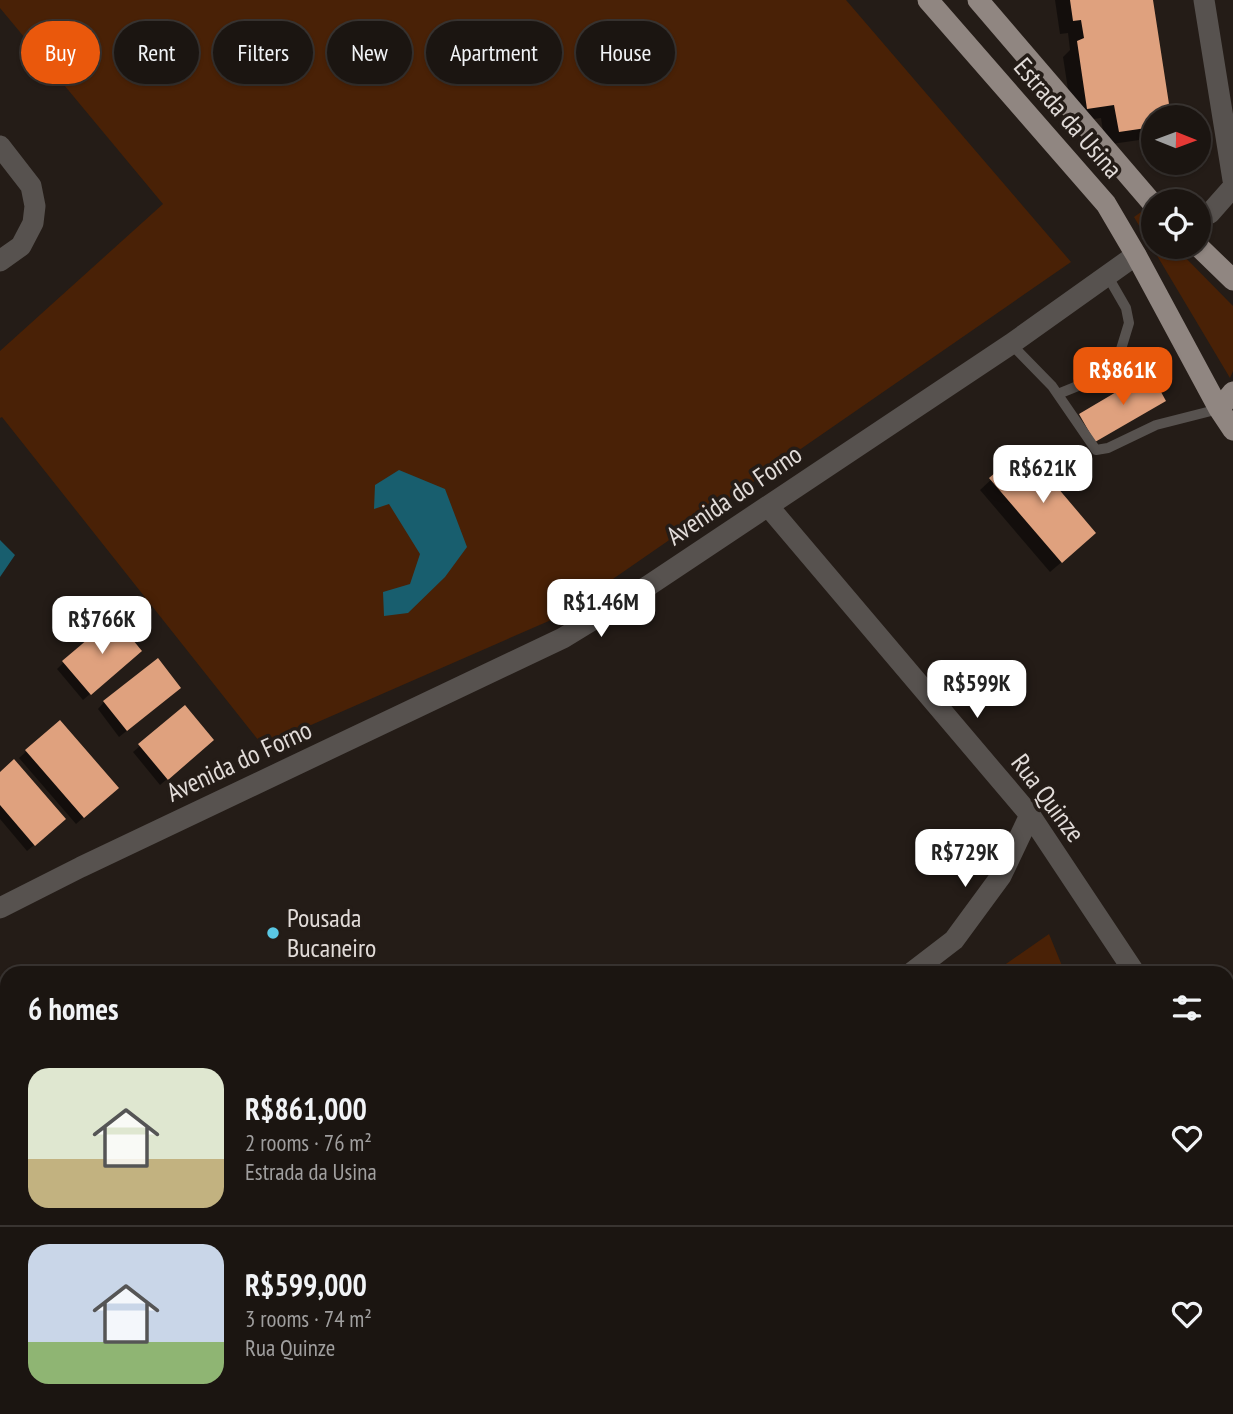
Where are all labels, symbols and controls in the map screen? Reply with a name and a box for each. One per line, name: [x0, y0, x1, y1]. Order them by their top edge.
chip: Buy: [21, 21, 100, 84]
chip: Rent: [114, 21, 199, 84]
chip: Filters: [213, 21, 313, 84]
chip: New: [327, 21, 412, 84]
chip: Apartment: [426, 21, 562, 84]
chip: House: [576, 21, 675, 84]
street label: Estrada da Usina: [1007, 51, 1130, 185]
north arrow: [1141, 105, 1211, 175]
map controls: [1141, 105, 1211, 259]
button: locate: [1141, 189, 1211, 259]
pin: R$861K: [1066, 348, 1180, 407]
text: R$861K: [1089, 355, 1157, 384]
street label: Avenida do Forno: [660, 437, 808, 552]
pin: R$621K: [986, 446, 1100, 505]
text: R$621K: [1009, 453, 1077, 482]
pin: R$1.46M: [536, 580, 666, 639]
text: R$1.46M: [563, 587, 639, 616]
pin: R$766K: [45, 596, 159, 656]
text: R$766K: [68, 604, 136, 633]
pin: R$599K: [920, 660, 1034, 720]
text: R$599K: [943, 668, 1011, 697]
street label: Avenida do Forno: [161, 713, 317, 809]
street label: Rua Quinze: [1005, 747, 1092, 848]
pin: R$729K: [908, 830, 1022, 889]
text: R$729K: [931, 837, 999, 866]
place label: Pousada Bucaneiro: [287, 901, 376, 964]
marker: Pousada Bucaneiro: [265, 925, 281, 941]
text: 6 homes: [28, 989, 119, 1028]
icon: filters: [1168, 989, 1206, 1027]
text: R$861,000: [245, 1089, 367, 1128]
icon: home: [84, 1096, 168, 1180]
icon: heart: [1168, 1119, 1206, 1157]
text: 2 rooms · 76 m²: [245, 1128, 372, 1157]
text: Estrada da Usina: [245, 1157, 377, 1186]
text: R$599,000: [245, 1265, 367, 1304]
icon: home: [84, 1272, 168, 1356]
icon: heart: [1168, 1295, 1206, 1333]
text: 3 rooms · 74 m²: [245, 1304, 372, 1333]
text: Rua Quinze: [245, 1333, 335, 1362]

